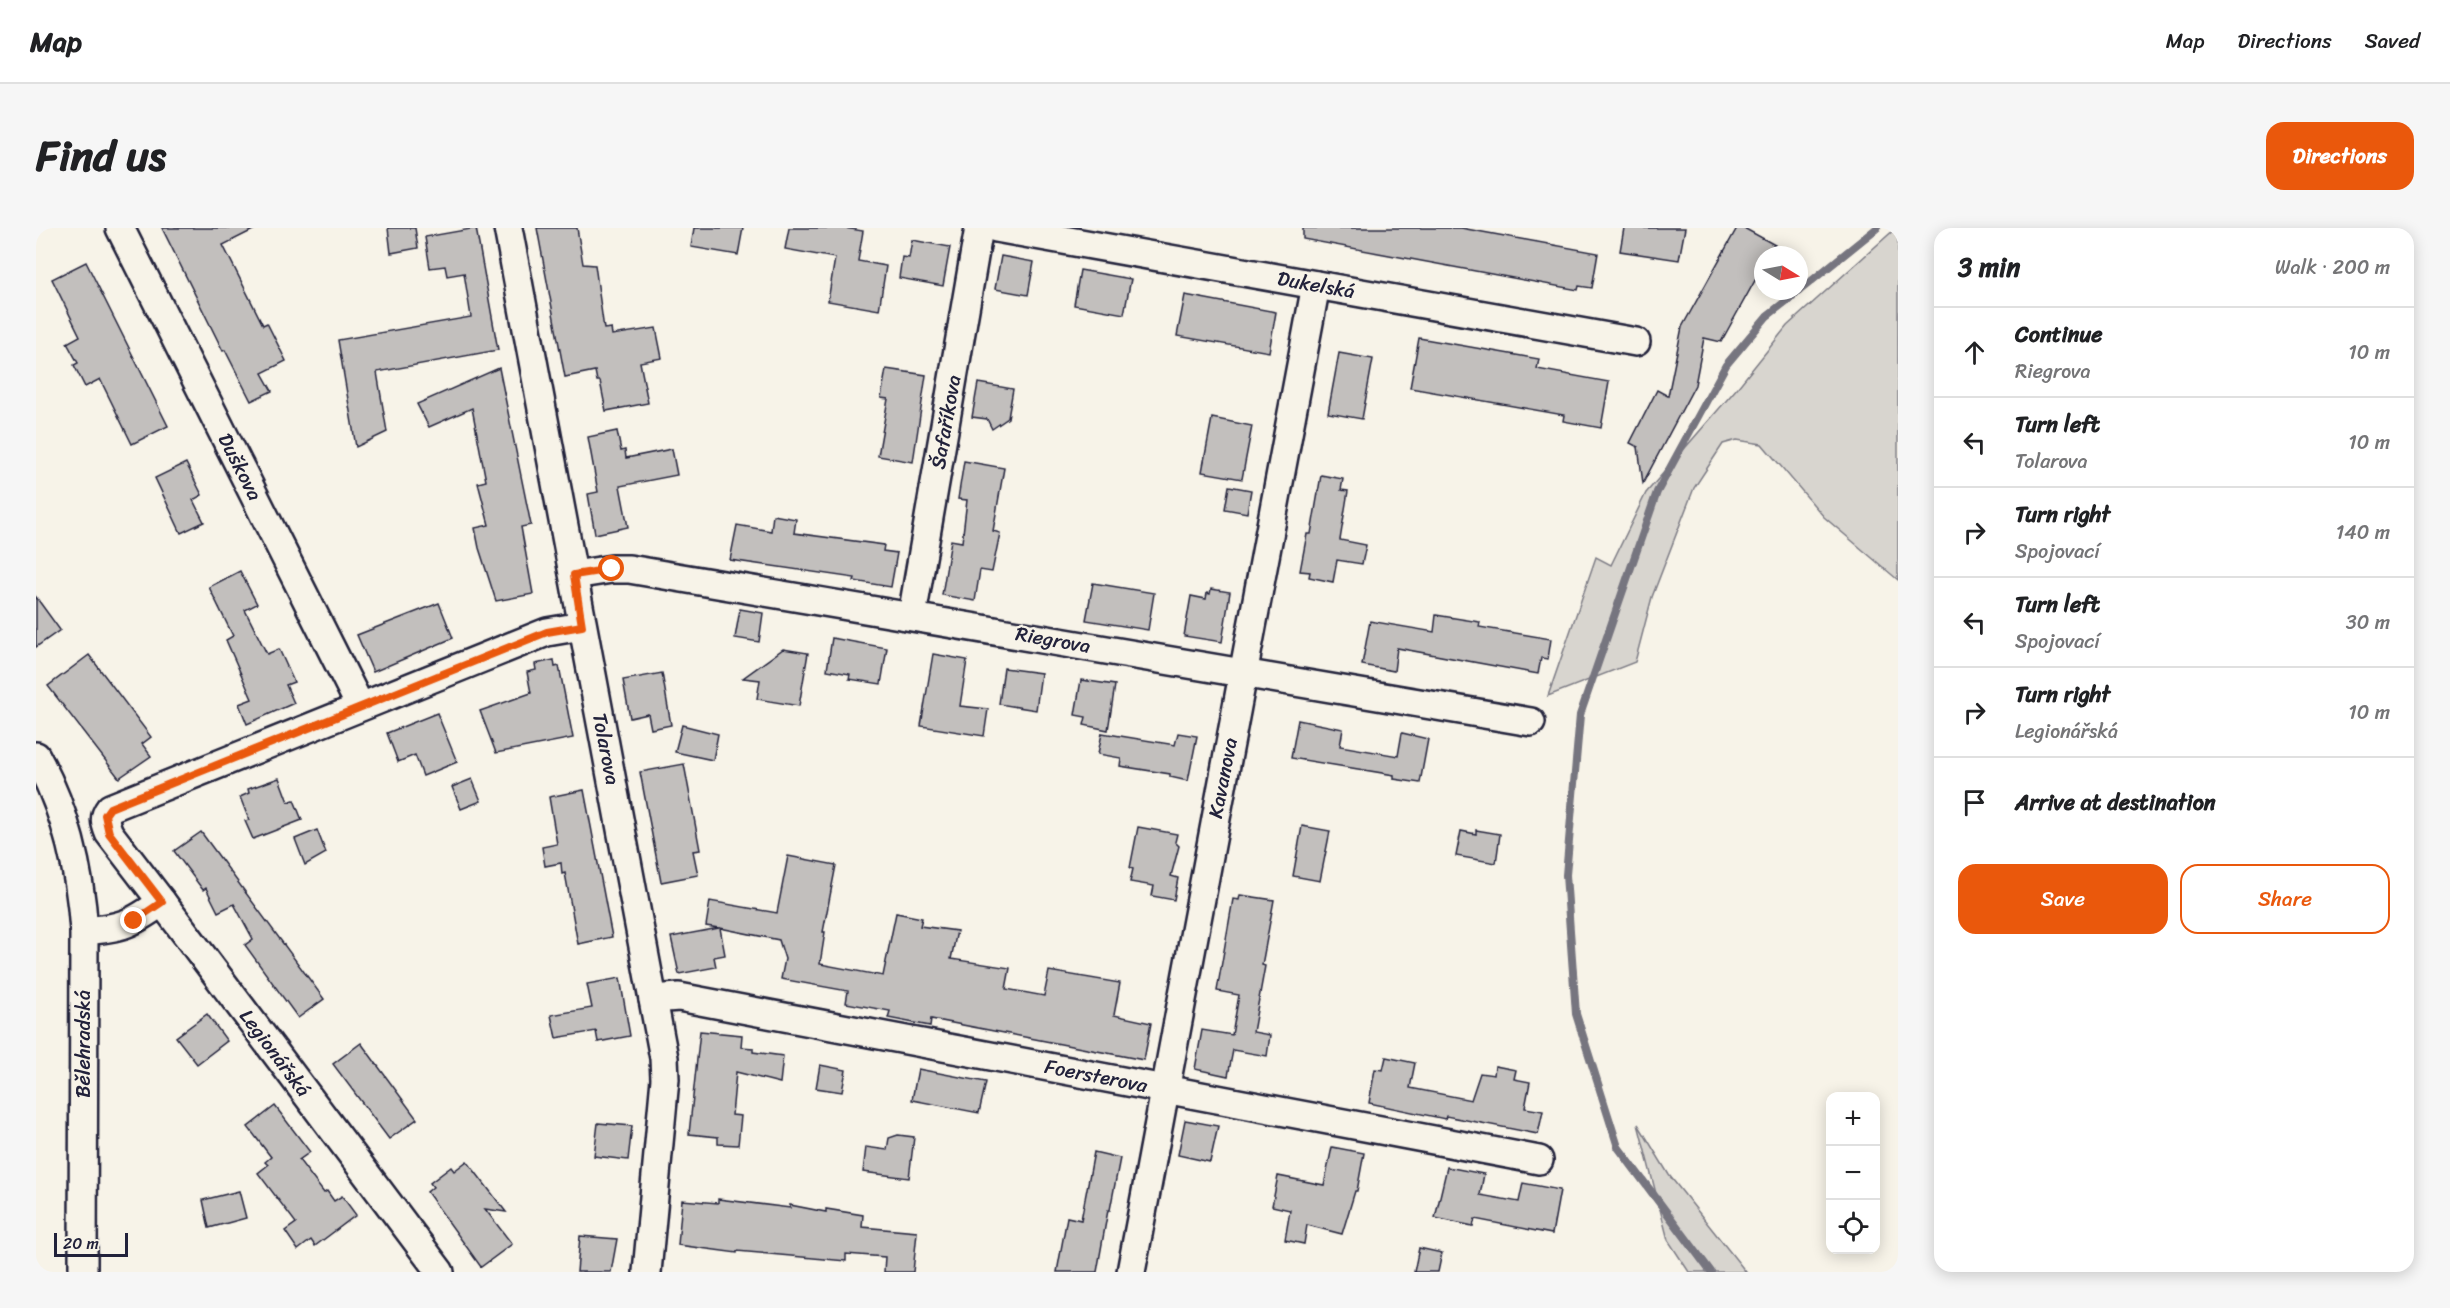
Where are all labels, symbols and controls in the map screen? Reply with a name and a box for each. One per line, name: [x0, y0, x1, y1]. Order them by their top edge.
text: Map: [30, 17, 82, 66]
text: Map: [2166, 22, 2204, 60]
text: Directions: [2237, 22, 2332, 60]
text: Saved: [2365, 22, 2420, 60]
text: Find us: [36, 119, 166, 193]
button: Directions: [2266, 122, 2414, 190]
text: 3 min: [1958, 244, 2020, 290]
north arrow: [1754, 246, 1808, 300]
text: Walk · 200 m: [2275, 250, 2390, 285]
street label: Dukelská: [1274, 261, 1358, 309]
text: Continue: [2015, 315, 2103, 354]
text: 10 m: [2348, 335, 2390, 370]
icon: ahead: [1958, 336, 1991, 369]
text: Riegrova: [2015, 354, 2090, 389]
street label: Šafaříkova: [921, 372, 971, 472]
text: Turn left: [2015, 405, 2100, 444]
text: 10 m: [2348, 425, 2390, 460]
icon: left: [1958, 426, 1991, 459]
street label: Duškova: [208, 427, 272, 507]
text: Tolarova: [2015, 444, 2088, 479]
text: Turn right: [2015, 495, 2110, 534]
text: 140 m: [2336, 515, 2390, 550]
icon: right: [1958, 516, 1991, 549]
text: Spojovací: [2015, 534, 2100, 569]
route start: [598, 555, 624, 581]
text: Turn left: [2015, 585, 2100, 624]
text: 30 m: [2346, 605, 2390, 640]
icon: left: [1958, 606, 1991, 639]
street label: Riegrova: [1013, 616, 1093, 664]
text: Spojovací: [2015, 624, 2100, 659]
text: Turn right: [2015, 675, 2110, 714]
text: 10 m: [2348, 695, 2390, 730]
icon: right: [1958, 696, 1991, 729]
street label: Tolarova: [582, 710, 630, 788]
text: Legionářská: [2015, 714, 2118, 749]
street label: Kavanova: [1198, 735, 1248, 821]
text: Arrive at destination: [2015, 783, 2216, 822]
icon: arrive: [1958, 786, 1991, 819]
button: Save: [1958, 864, 2168, 934]
button: Share: [2180, 864, 2390, 934]
route end: [120, 907, 146, 933]
street label: Bělehradská: [66, 990, 101, 1098]
street label: Legionářská: [230, 1001, 320, 1105]
street label: Foersterova: [1042, 1049, 1151, 1103]
map controls: [1826, 1092, 1880, 1254]
button: +: [1826, 1092, 1880, 1146]
button: −: [1826, 1146, 1880, 1200]
button: locate: [1826, 1200, 1880, 1254]
text: 20 m: [63, 1229, 99, 1258]
scale bar: [54, 1230, 128, 1258]

